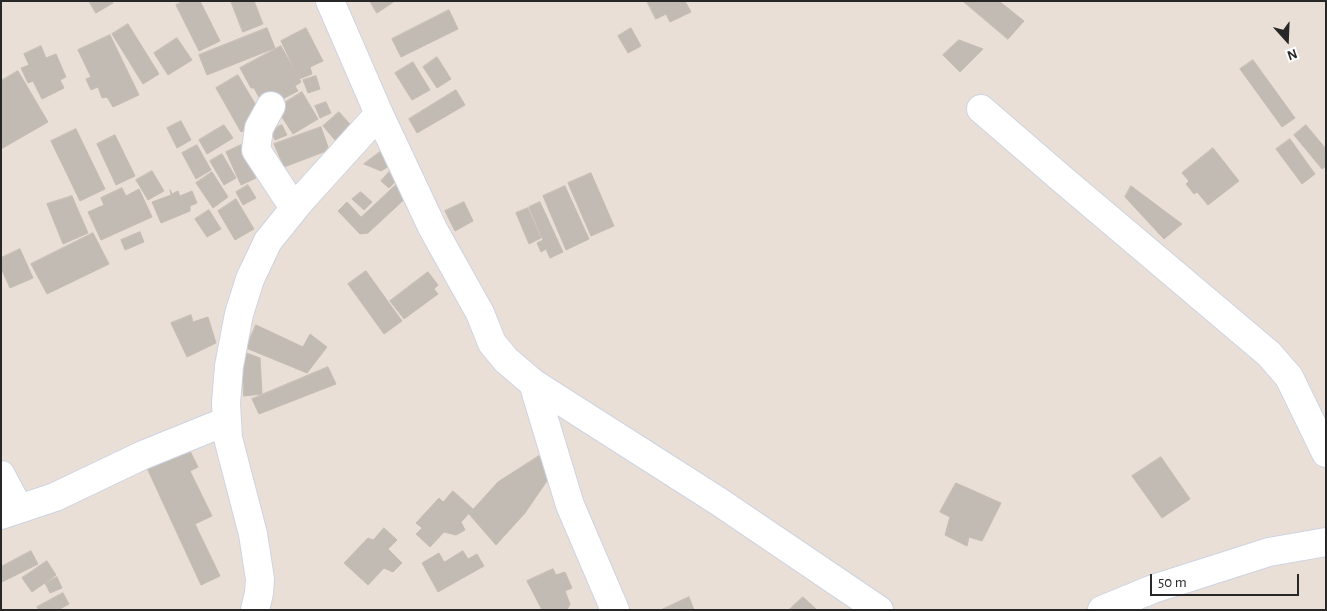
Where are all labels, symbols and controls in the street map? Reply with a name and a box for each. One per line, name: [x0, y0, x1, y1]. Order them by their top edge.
north arrow: [1262, 15, 1312, 65]
text: N: [1285, 46, 1299, 62]
scale bar: [1152, 564, 1301, 596]
text: 50 m: [1158, 575, 1187, 590]

